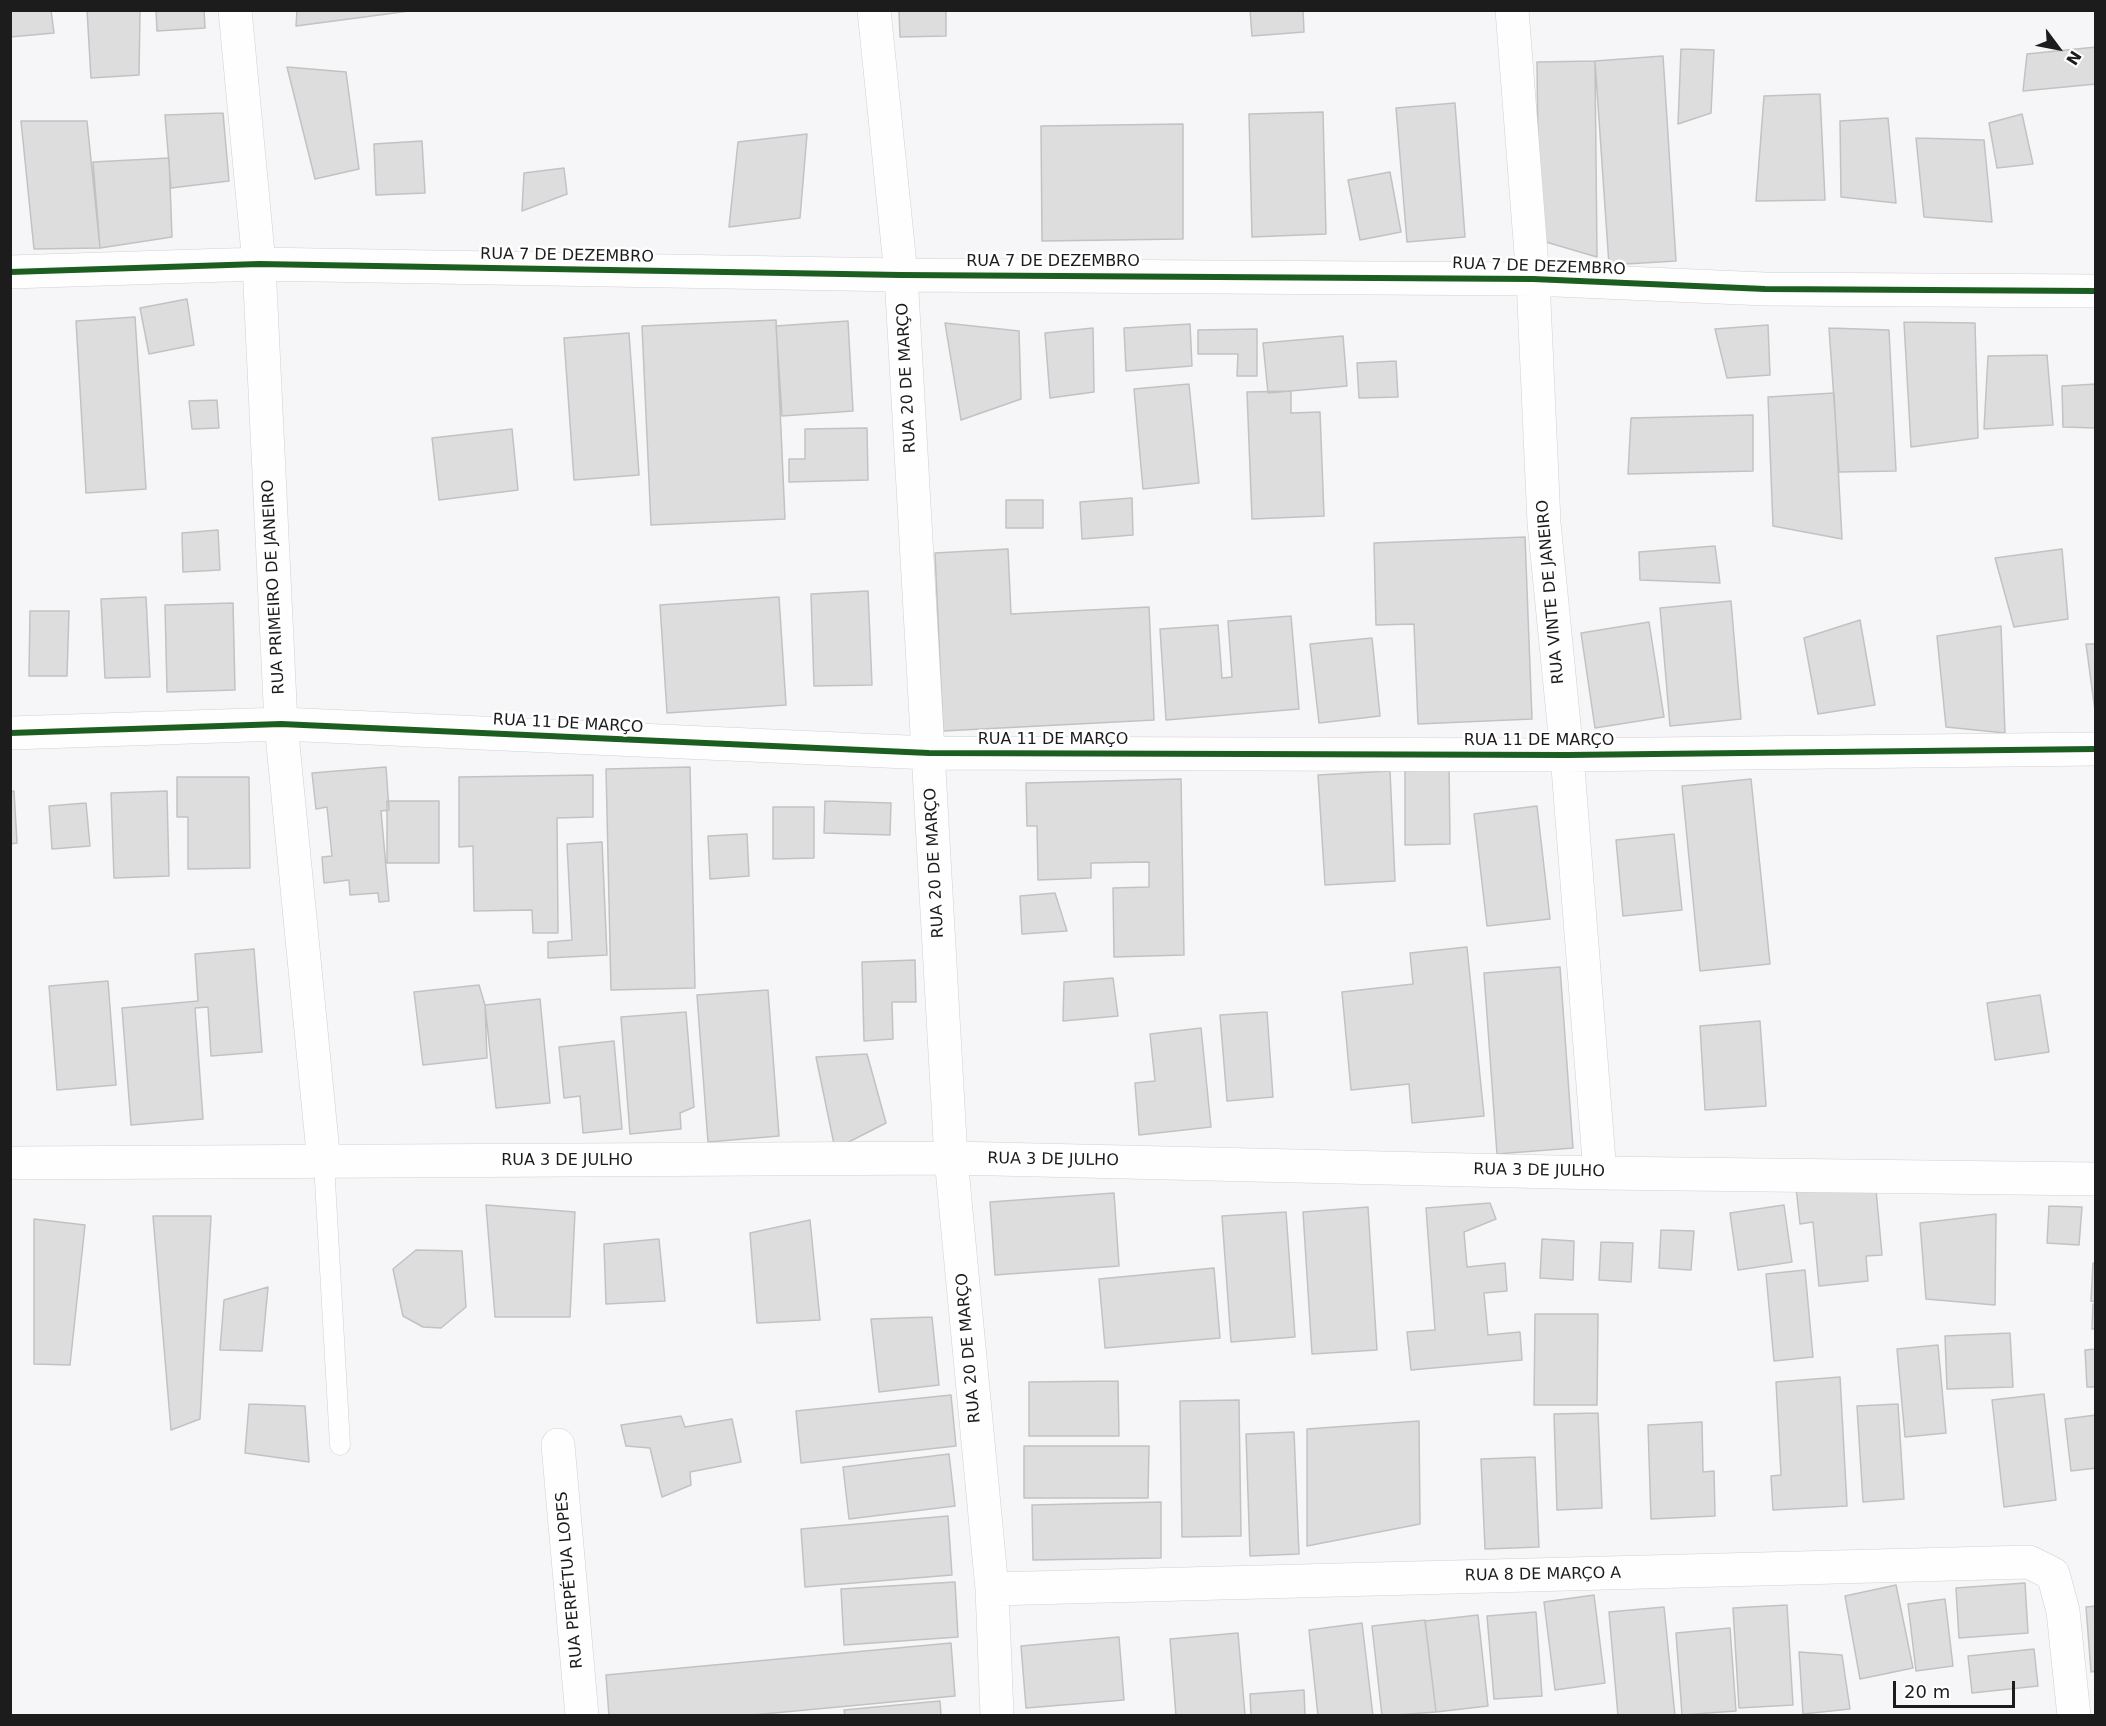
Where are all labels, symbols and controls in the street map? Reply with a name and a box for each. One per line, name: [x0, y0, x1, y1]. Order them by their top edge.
north arrow: [2028, 18, 2088, 78]
text: N: [2062, 47, 2085, 69]
street label: RUA 7 DE DEZEMBRO: [480, 245, 654, 267]
street label: RUA 7 DE DEZEMBRO: [966, 252, 1140, 272]
street label: RUA 7 DE DEZEMBRO: [1452, 254, 1626, 280]
street label: RUA 20 DE MARÇO: [893, 302, 921, 454]
street label: RUA PRIMEIRO DE JANEIRO: [259, 479, 289, 695]
street label: RUA VINTE DE JANEIRO: [1533, 499, 1569, 685]
street label: RUA 11 DE MARÇO: [492, 710, 644, 738]
street label: RUA 11 DE MARÇO: [978, 730, 1128, 750]
street label: RUA 11 DE MARÇO: [1464, 731, 1614, 751]
street label: RUA 20 DE MARÇO: [921, 787, 949, 939]
street label: RUA 3 DE JULHO: [987, 1149, 1119, 1171]
street label: RUA 3 DE JULHO: [501, 1151, 633, 1171]
street label: RUA 3 DE JULHO: [1473, 1160, 1605, 1182]
street label: RUA 20 DE MARÇO: [953, 1272, 985, 1424]
street label: RUA PERPÉTUA LOPES: [553, 1491, 587, 1669]
street label: RUA 8 DE MARÇO A: [1465, 1564, 1621, 1586]
scale bar: [1896, 1669, 2018, 1707]
text: 20 m: [1904, 1681, 1950, 1702]

